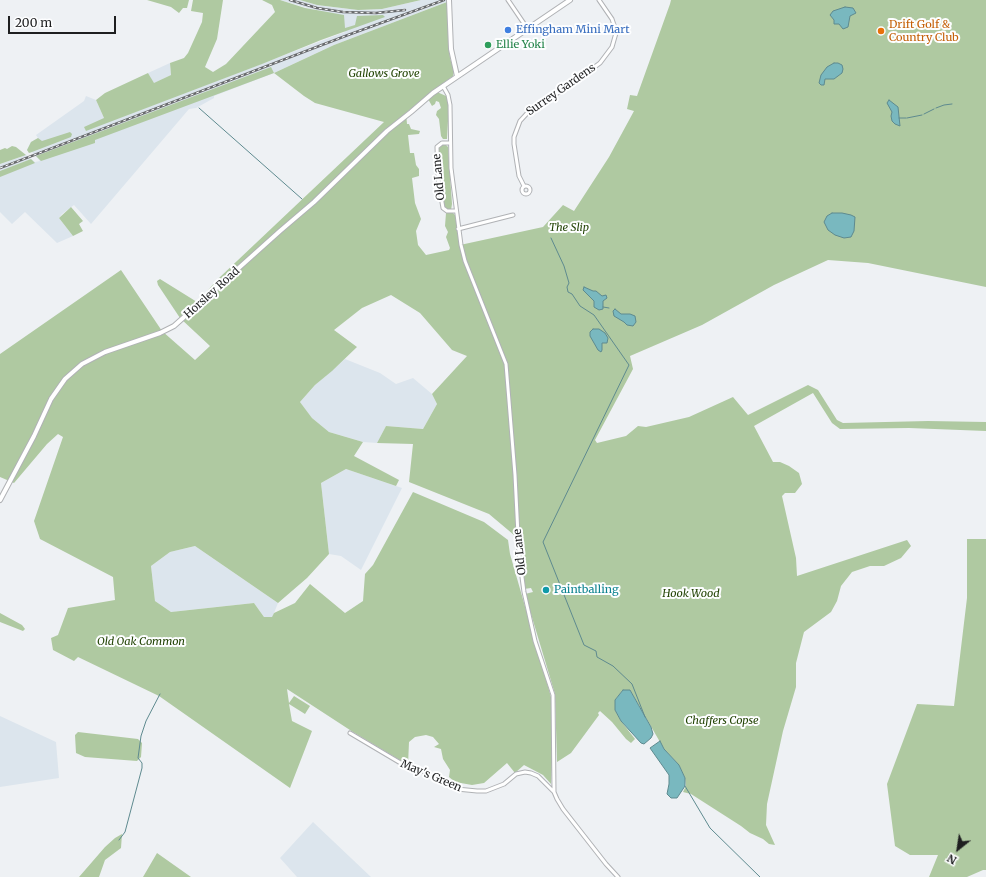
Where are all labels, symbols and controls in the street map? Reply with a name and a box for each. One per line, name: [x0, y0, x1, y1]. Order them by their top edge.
scale bar: [10, 8, 118, 34]
text: 200 m: [15, 15, 52, 30]
place label: Drift Golf & Country Club: [889, 18, 959, 44]
place label: Effingham Mini Mart: [516, 23, 630, 37]
marker: Effingham Mini Mart: [503, 25, 513, 35]
marker: Drift Golf & Country Club: [876, 26, 886, 36]
place label: Ellie Yoki: [496, 38, 545, 52]
marker: Ellie Yoki: [483, 40, 493, 50]
street label: Surrey Gardens: [524, 61, 598, 119]
park label: Gallows Grove: [348, 67, 420, 81]
street label: Old Lane: [430, 153, 448, 201]
park label: The Slip: [549, 221, 589, 235]
street label: Horsley Road: [182, 265, 242, 321]
street label: Old Lane: [511, 528, 529, 576]
place label: Paintballing: [554, 583, 619, 597]
marker: Paintballing: [541, 585, 551, 595]
park label: Hook Wood: [662, 587, 720, 601]
park label: Old Oak Common: [97, 635, 185, 649]
park label: Chaffers Copse: [685, 714, 759, 728]
street label: May's Green: [398, 757, 464, 795]
north arrow: [938, 829, 978, 869]
text: N: [945, 851, 959, 868]

